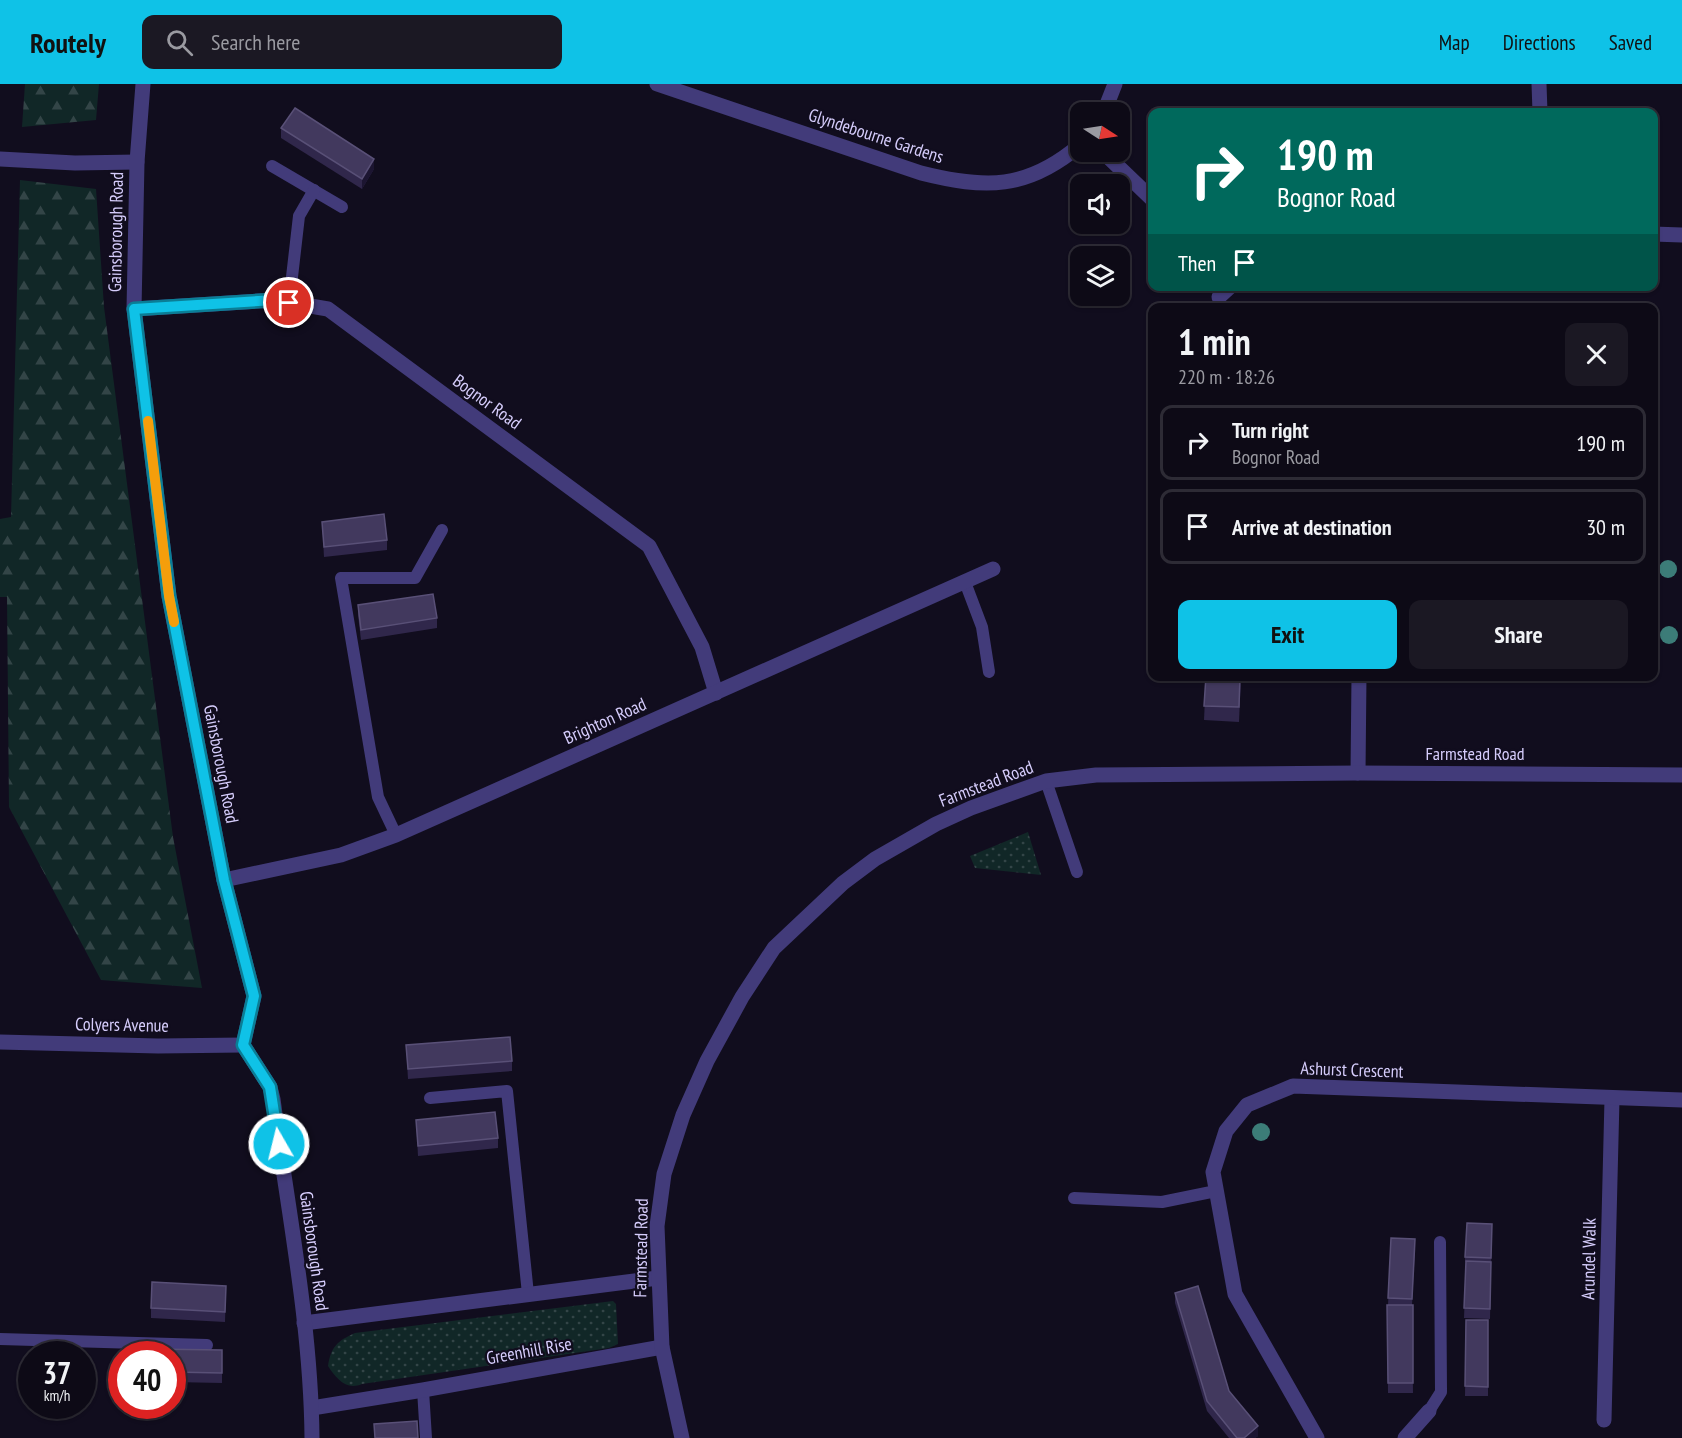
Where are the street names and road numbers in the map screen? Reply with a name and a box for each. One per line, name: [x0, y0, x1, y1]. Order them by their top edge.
street label: Glyndebourne Gardens: [806, 103, 947, 168]
street label: Gainsborough Road: [103, 172, 128, 292]
street label: Bognor Road: [449, 369, 526, 434]
street label: Brighton Road: [560, 692, 650, 749]
street label: Gainsborough Road: [199, 703, 244, 825]
street label: Farmstead Road: [1425, 742, 1525, 765]
street label: Farmstead Road: [935, 755, 1036, 812]
street label: Colyers Avenue: [75, 1012, 169, 1037]
street label: Ashurst Crescent: [1300, 1056, 1404, 1083]
street label: Gainsborough Road: [295, 1190, 334, 1312]
street label: Farmstead Road: [628, 1198, 653, 1298]
street label: Arundel Walk: [1576, 1218, 1601, 1300]
street label: Greenhill Rise: [484, 1332, 574, 1369]

